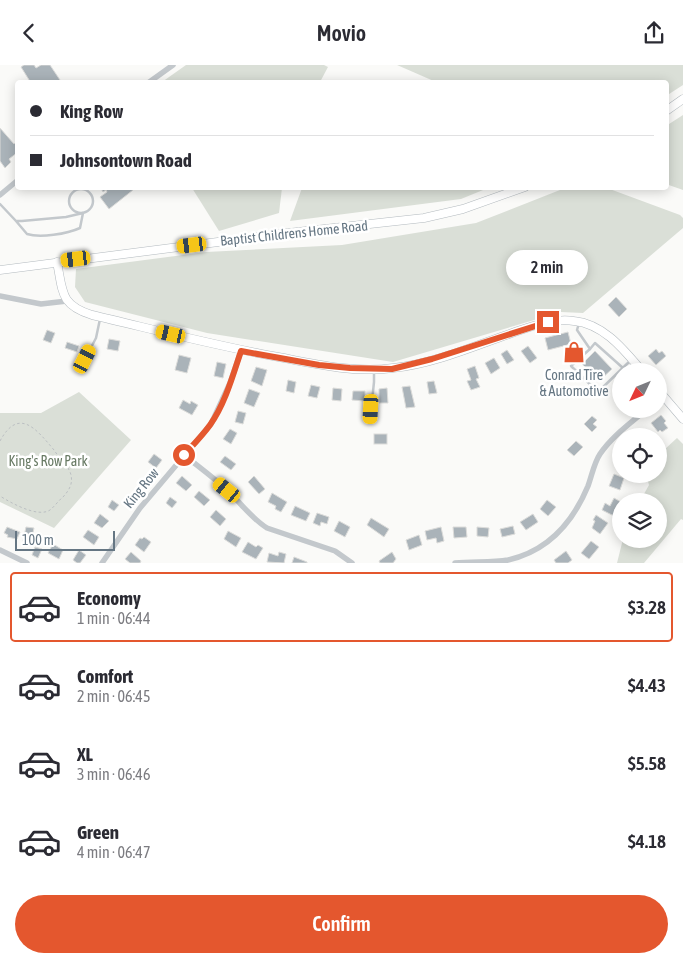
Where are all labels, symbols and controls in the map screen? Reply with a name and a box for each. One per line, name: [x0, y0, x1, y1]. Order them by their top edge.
icon: back: [15, 19, 43, 47]
icon: share: [640, 19, 668, 47]
text: Movio: [317, 20, 366, 46]
text: King Row: [60, 100, 123, 122]
text: Johnsontown Road: [60, 149, 192, 171]
street label: Baptist Childrens Home Road: [219, 217, 369, 249]
car: [176, 236, 207, 254]
callout: 2 min: [507, 249, 589, 285]
car: [60, 250, 91, 268]
text: 2 min: [531, 258, 563, 276]
route end: [537, 311, 559, 333]
car: [154, 323, 187, 345]
shop icon: Conrad Tire & Automotive: [561, 339, 587, 365]
car: [71, 342, 98, 376]
north arrow: [612, 363, 668, 417]
map controls: [612, 363, 667, 548]
place label: Conrad Tire & Automotive: [539, 367, 609, 399]
car: [362, 394, 379, 424]
button: locate: [612, 428, 667, 483]
route start: [173, 444, 195, 466]
park label: King's Row Park: [8, 453, 88, 469]
street label: King Row: [120, 464, 162, 511]
car: [210, 475, 243, 505]
button: layers: [612, 493, 667, 548]
scale bar: [15, 528, 115, 551]
text: 100 m: [22, 532, 54, 548]
icon: car: [17, 585, 62, 630]
text: Economy: [77, 587, 141, 609]
text: $3.28: [628, 596, 666, 618]
text: 1 min · 06:44: [77, 609, 150, 627]
icon: car: [17, 663, 62, 708]
text: Comfort: [77, 665, 133, 687]
text: $4.43: [628, 674, 666, 696]
text: 2 min · 06:45: [77, 687, 150, 705]
icon: car: [17, 741, 62, 786]
text: XL: [77, 743, 93, 765]
text: $5.58: [628, 752, 666, 774]
text: 3 min · 06:46: [77, 765, 150, 783]
icon: car: [17, 819, 62, 864]
text: Green: [77, 821, 119, 843]
text: $4.18: [628, 830, 666, 852]
text: 4 min · 06:47: [77, 843, 150, 861]
button: Confirm: [15, 895, 668, 953]

